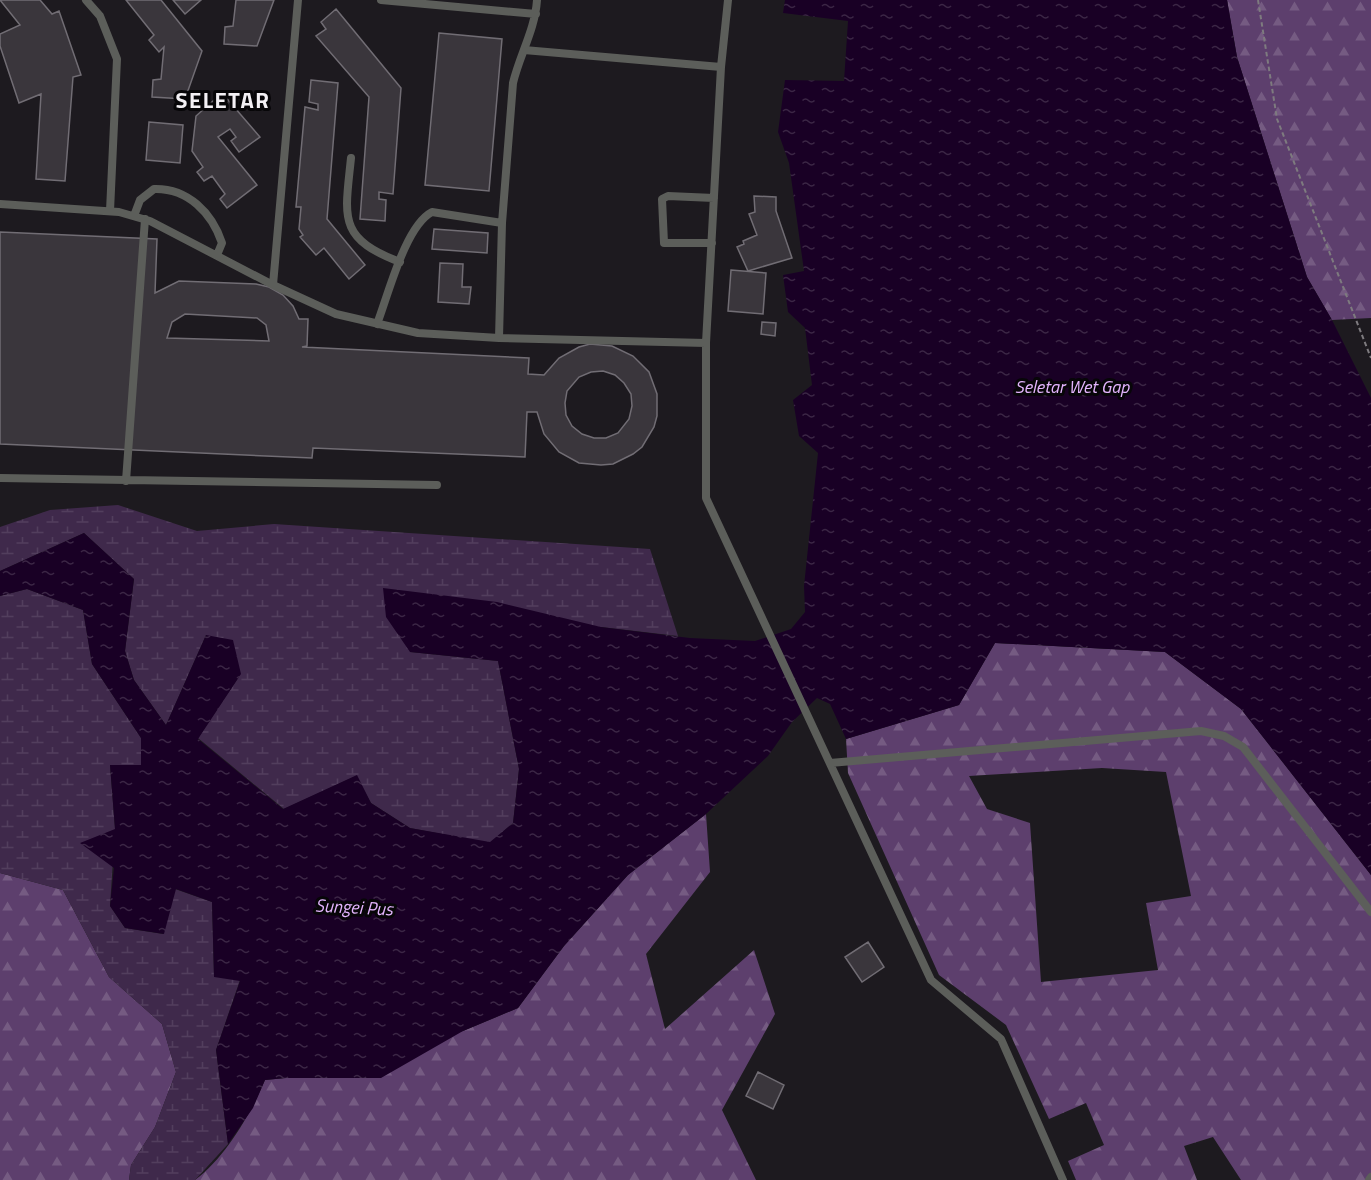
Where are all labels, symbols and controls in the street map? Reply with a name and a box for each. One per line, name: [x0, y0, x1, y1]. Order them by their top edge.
district label: SELETAR: [176, 83, 270, 117]
water label: Seletar Wet Gap: [1015, 373, 1130, 400]
water label: Sungei Pus: [314, 891, 395, 923]

